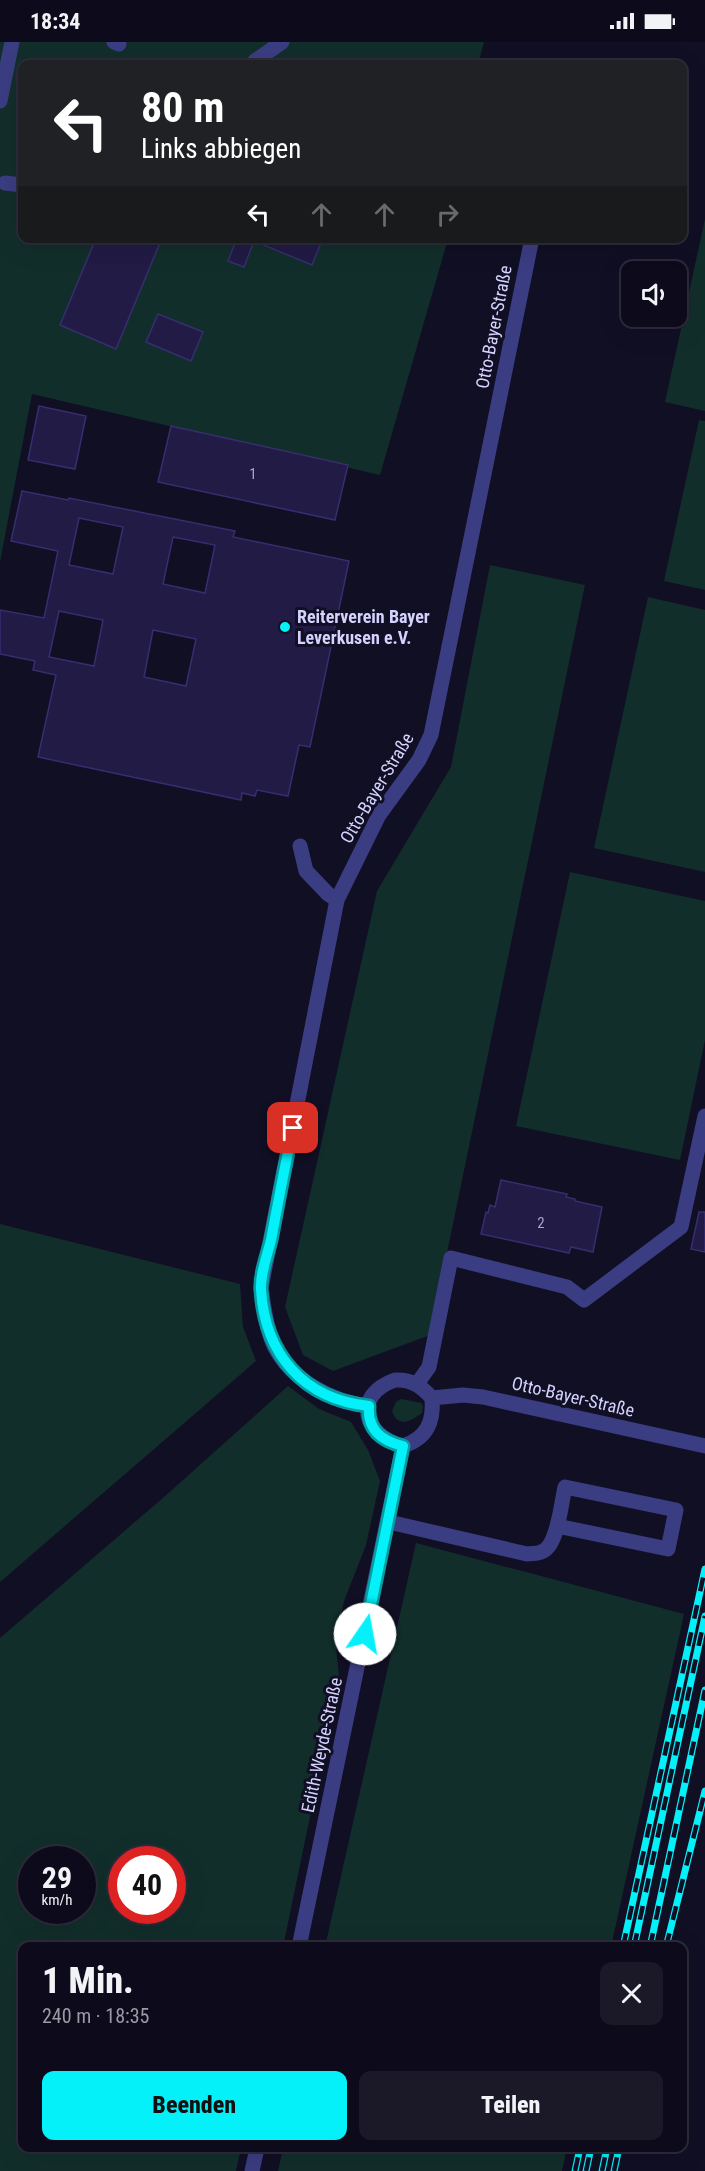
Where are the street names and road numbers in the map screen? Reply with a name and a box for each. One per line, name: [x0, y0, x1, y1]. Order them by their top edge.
street label: Otto-Bayer-Straße: [471, 263, 516, 390]
street label: Otto-Bayer-Straße: [335, 729, 418, 847]
street label: Otto-Bayer-Straße: [510, 1372, 636, 1421]
street label: Edith-Weyde-Straße: [297, 1675, 346, 1814]

